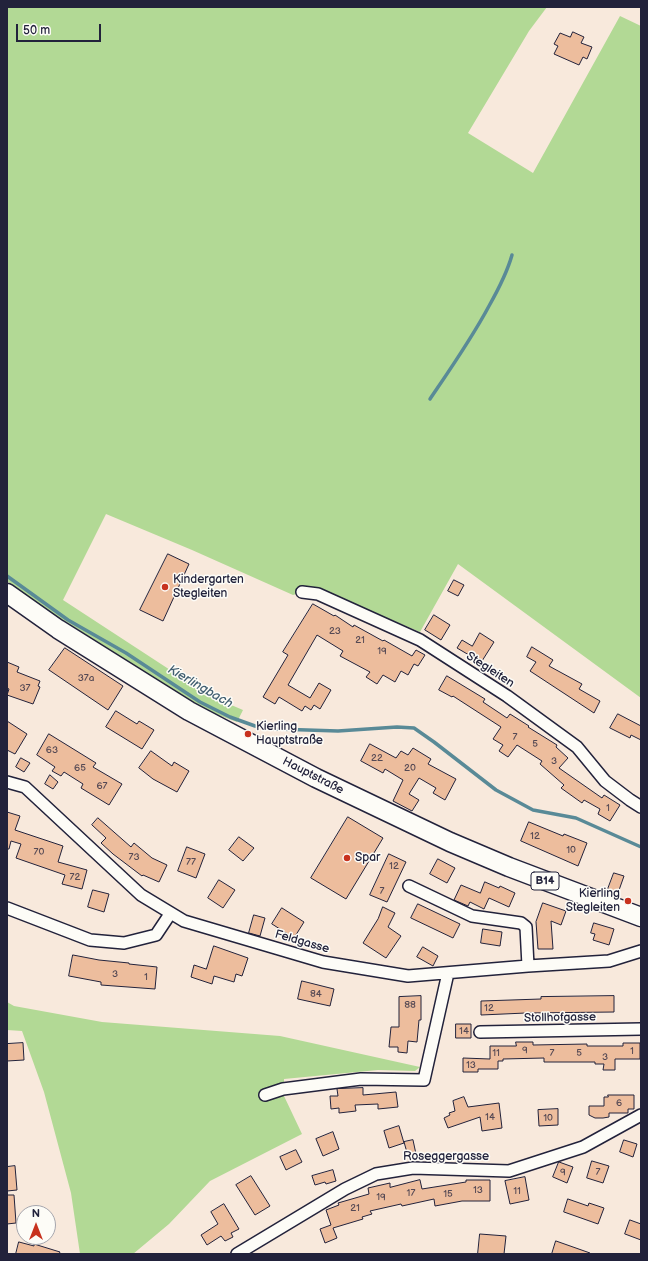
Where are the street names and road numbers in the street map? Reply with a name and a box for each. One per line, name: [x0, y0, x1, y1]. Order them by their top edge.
street label: Stegleiten: [463, 649, 517, 691]
street label: Hauptstraße: [280, 754, 346, 798]
road number: B14: [531, 872, 559, 890]
street label: Feldgasse: [273, 927, 331, 957]
street label: Stollhofgasse: [524, 1010, 596, 1026]
street label: Roseggergasse: [403, 1150, 489, 1164]

